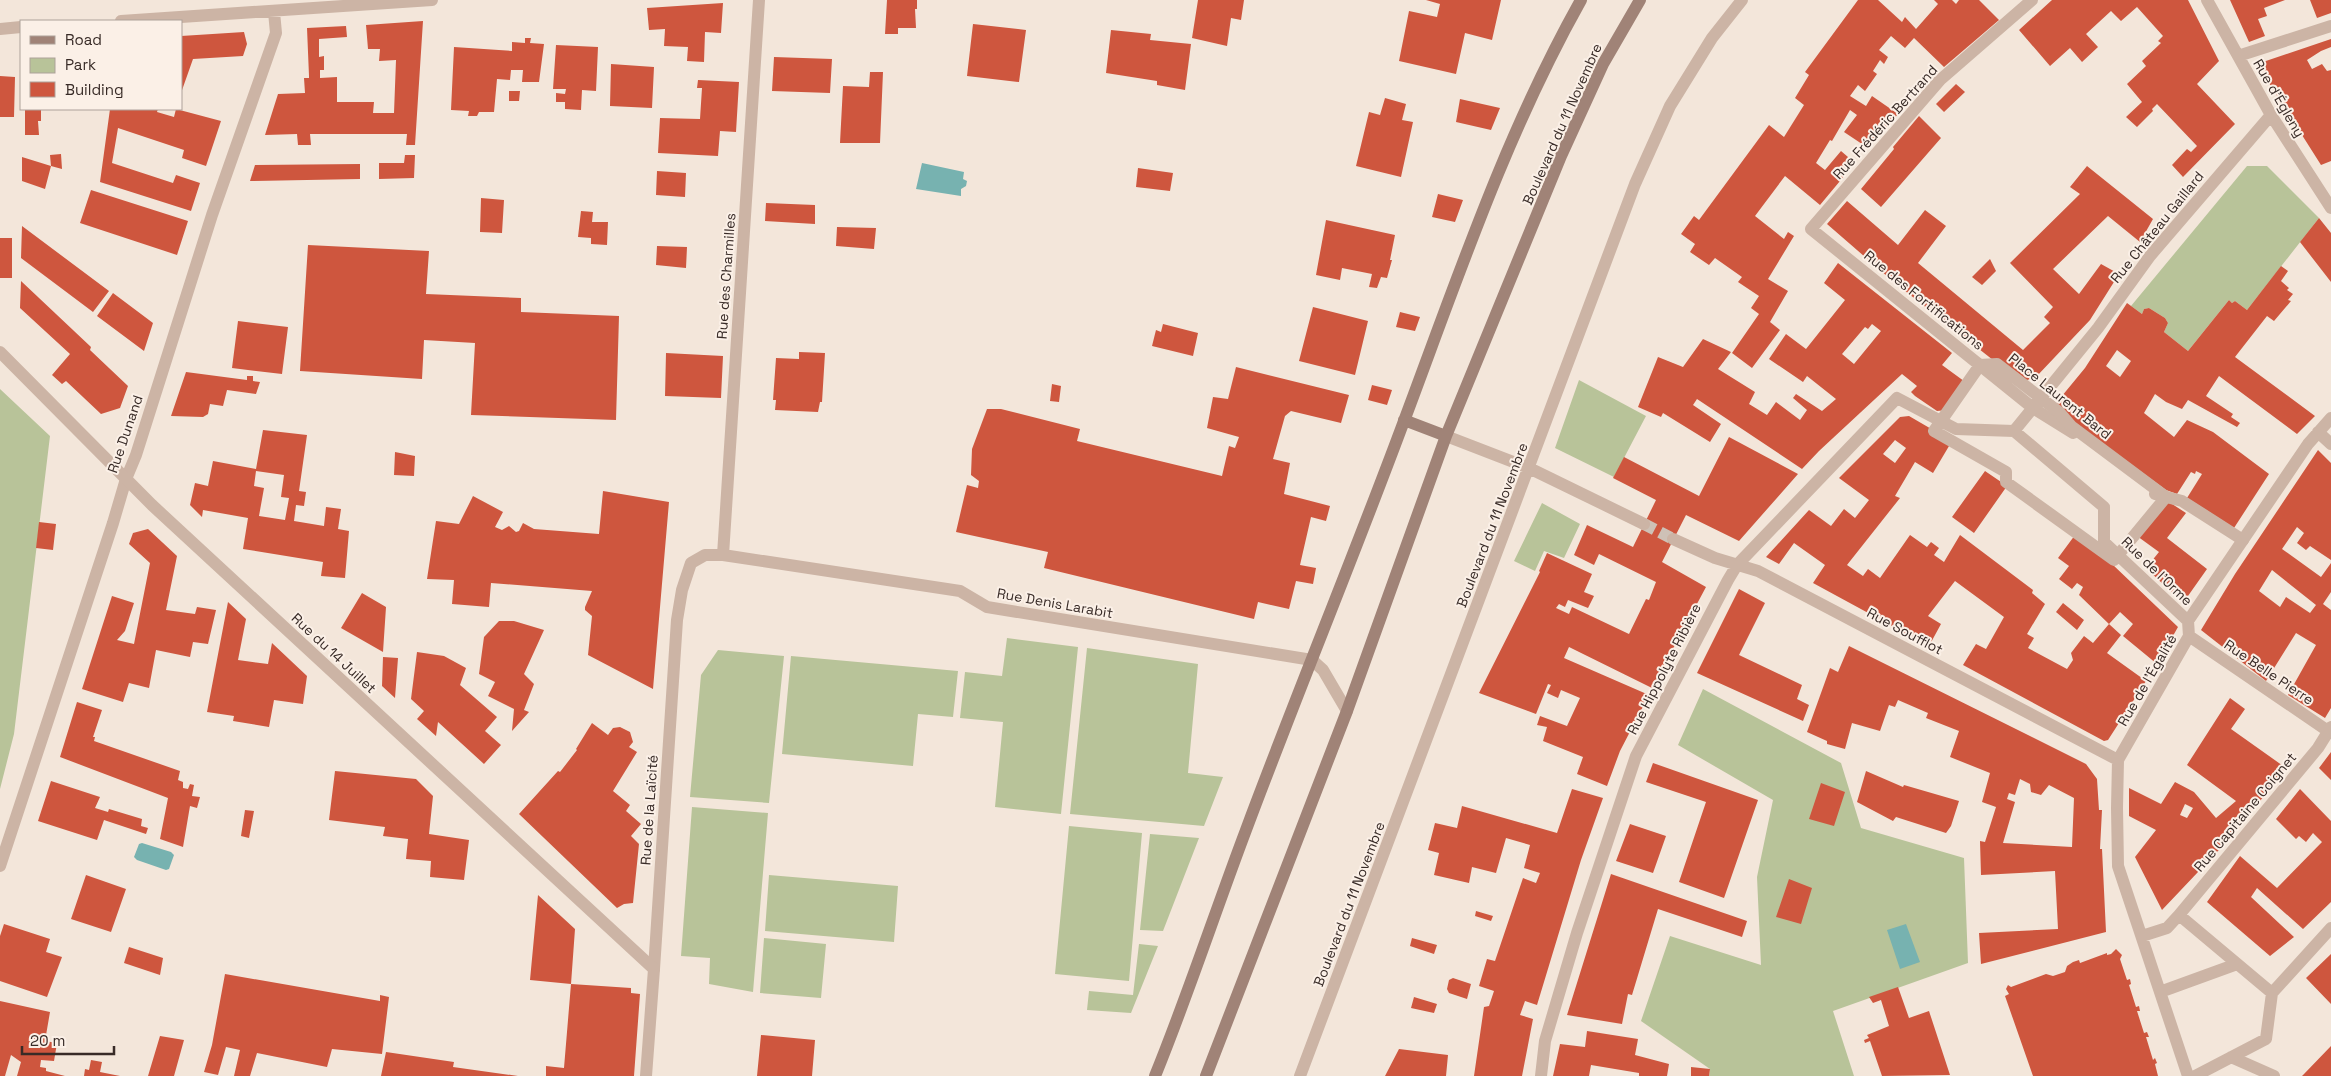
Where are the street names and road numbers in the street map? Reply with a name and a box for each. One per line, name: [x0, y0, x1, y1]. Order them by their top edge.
street label: Boulevard du 11 Novembre: [1518, 40, 1606, 208]
street label: Rue d'Égleny: [2249, 56, 2309, 140]
street label: Rue Frédéric Bertrand: [1829, 61, 1941, 183]
street label: Rue Château Gaillard: [2106, 167, 2208, 287]
street label: Rue des Charmilles: [713, 212, 739, 340]
street label: Rue des Fortifications: [1861, 246, 1987, 354]
street label: Place Laurent Bard: [2005, 349, 2115, 443]
street label: Rue Dunand: [103, 393, 147, 475]
street label: Boulevard du 11 Novembre: [1452, 440, 1532, 610]
street label: Rue de l'Orme: [2118, 533, 2196, 609]
street label: Rue Denis Larabit: [996, 584, 1114, 622]
street label: Rue Hippolyte Ribière: [1623, 600, 1705, 738]
street label: Rue Soufflot: [1864, 603, 1946, 659]
street label: Rue du 14 Juillet: [288, 609, 380, 697]
street label: Rue de l'Égalité: [2113, 631, 2181, 729]
street label: Rue Belle Pierre: [2221, 635, 2317, 709]
street label: Rue Capitaine Coignet: [2190, 749, 2300, 875]
street label: Rue de la Laïcité: [636, 754, 662, 866]
street label: Boulevard du 11 Novembre: [1309, 819, 1389, 989]

